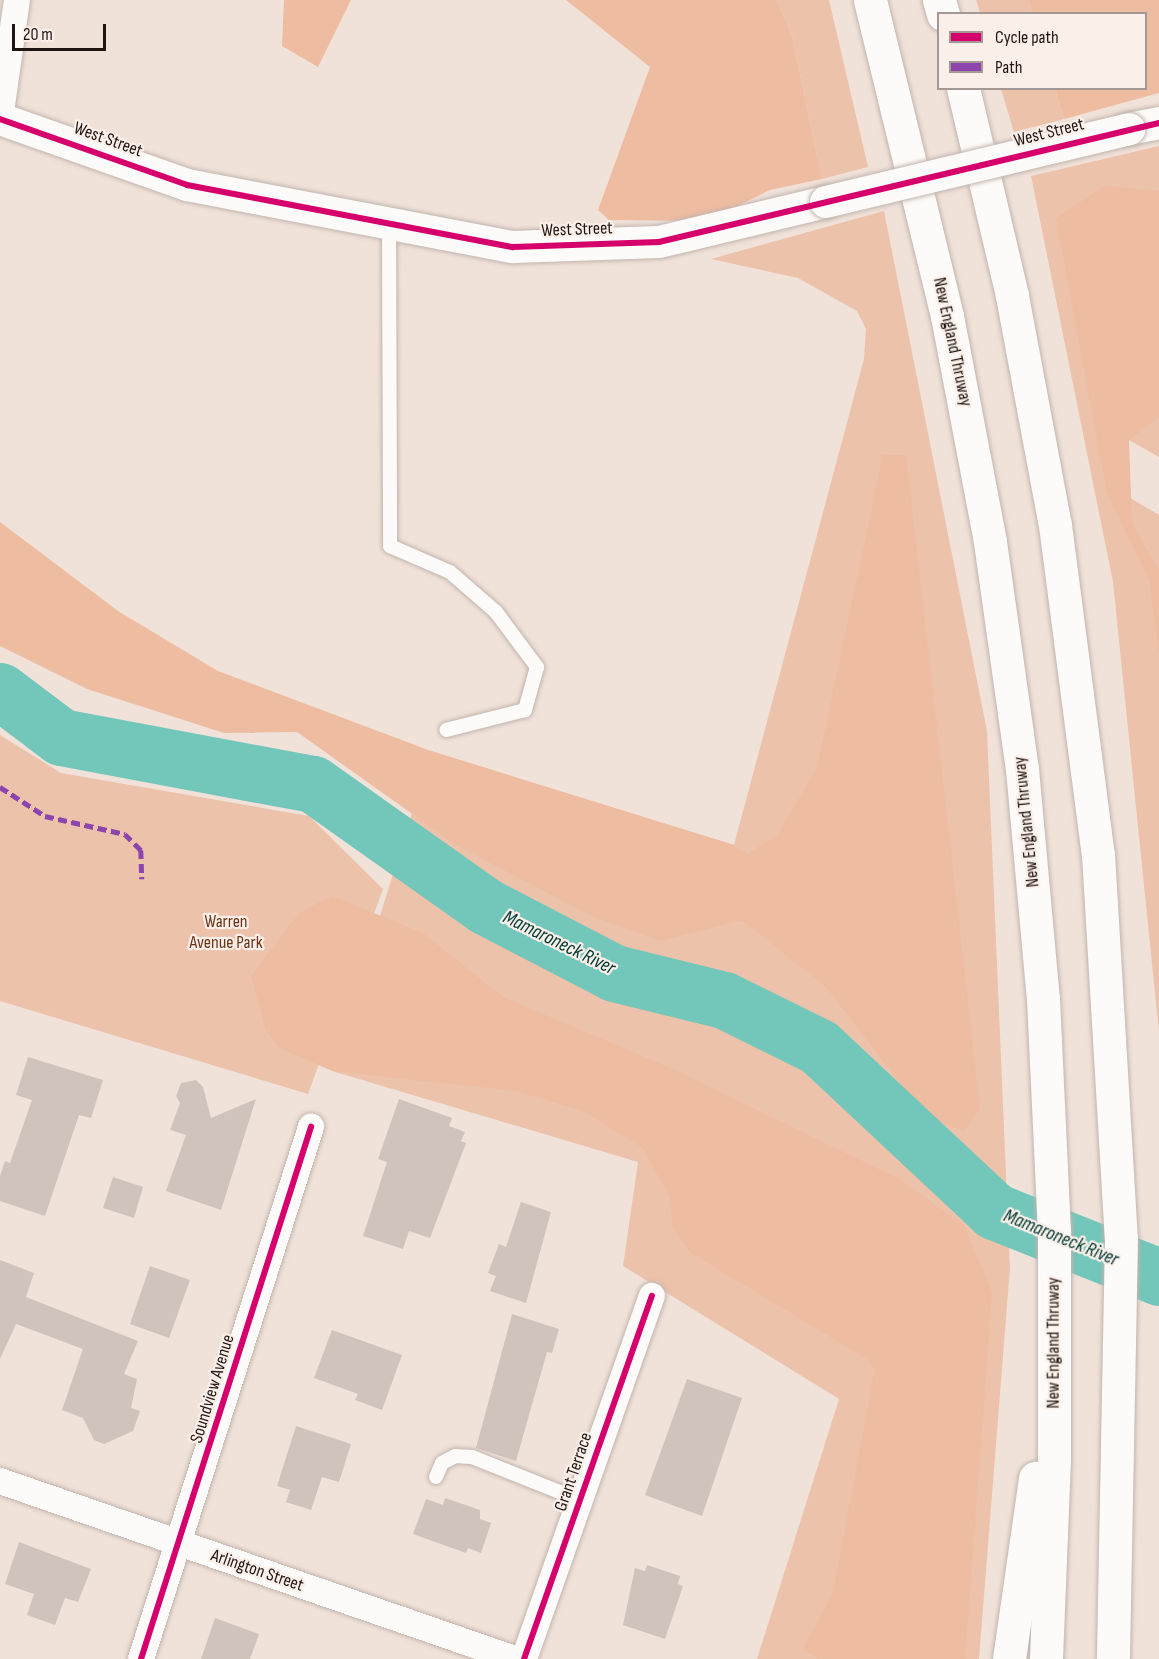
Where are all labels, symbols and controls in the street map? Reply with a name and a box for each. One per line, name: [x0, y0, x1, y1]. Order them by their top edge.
scale bar: [15, 12, 110, 50]
legend: [937, 12, 1147, 90]
text: 20 m: [23, 24, 53, 45]
text: Cycle path: [995, 27, 1059, 48]
text: Path: [995, 57, 1023, 78]
street label: West Street: [1012, 114, 1086, 152]
street label: West Street: [71, 118, 145, 162]
street label: West Street: [541, 218, 613, 242]
street label: New England Thruway: [928, 276, 976, 408]
street label: New England Thruway: [1009, 756, 1045, 888]
water label: Mamaroneck River: [499, 905, 619, 981]
park label: Warren Avenue Park: [189, 912, 263, 954]
water label: Mamaroneck River: [1000, 1204, 1122, 1272]
street label: New England Thruway: [1043, 1277, 1065, 1409]
street label: Soundview Avenue: [186, 1332, 240, 1446]
street label: Grant Terrace: [550, 1430, 598, 1514]
street label: Arlington Street: [208, 1545, 306, 1597]

